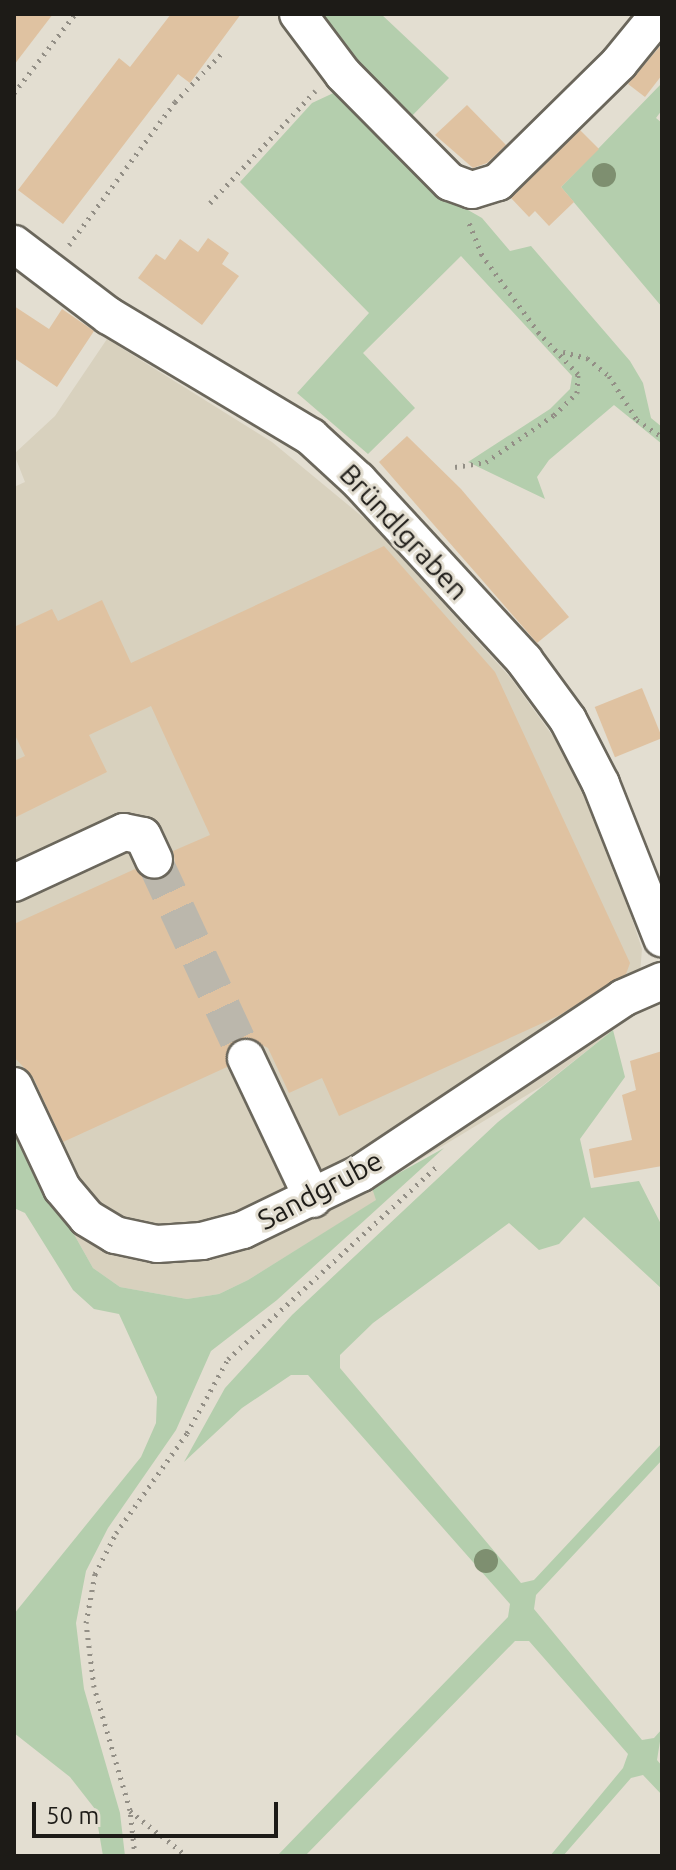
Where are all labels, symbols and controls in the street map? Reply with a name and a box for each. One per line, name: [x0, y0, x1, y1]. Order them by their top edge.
street label: Bründlgraben: [333, 457, 475, 607]
street label: Sandgrube: [252, 1143, 388, 1237]
scale bar: [36, 1786, 282, 1836]
text: 50 m: [46, 1802, 99, 1829]

